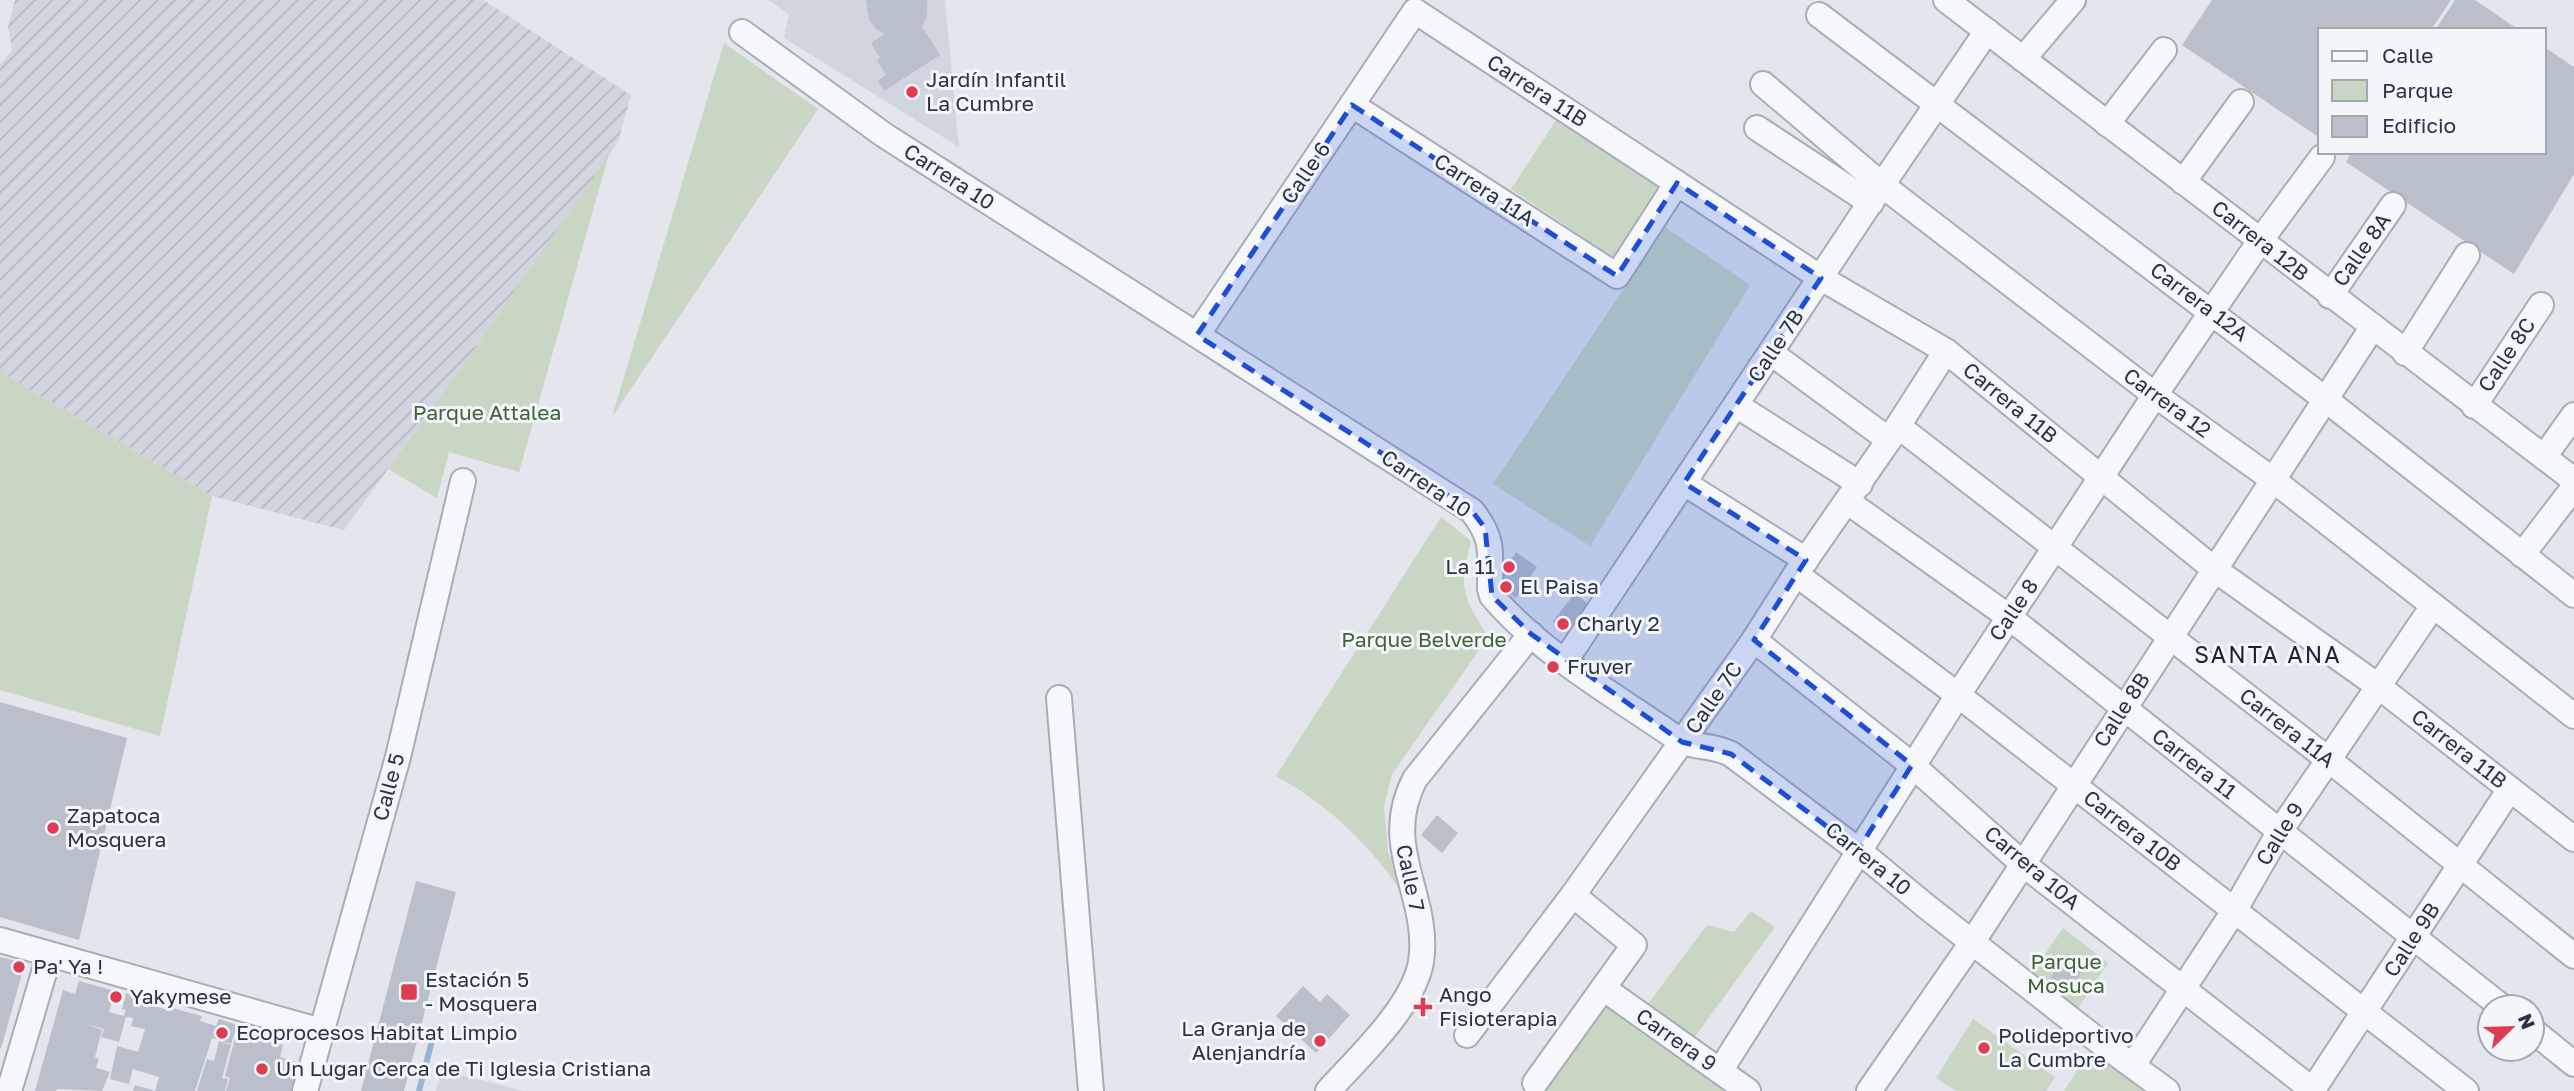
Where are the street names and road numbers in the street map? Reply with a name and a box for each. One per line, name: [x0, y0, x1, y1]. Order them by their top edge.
street label: Carrera 11B: [1483, 48, 1592, 132]
street label: Calle 6: [1275, 136, 1335, 209]
street label: Carrera 10: [899, 137, 1000, 215]
street label: Carrera 11A: [1430, 147, 1539, 231]
street label: Carrera 12B: [2207, 194, 2314, 286]
street label: Calle 8A: [2327, 208, 2396, 291]
street label: Carrera 12A: [2145, 256, 2254, 346]
street label: Calle 7B: [1741, 304, 1809, 387]
street label: Calle 8C: [2472, 312, 2540, 396]
street label: Carrera 11B: [1958, 356, 2063, 448]
street label: Carrera 12: [2119, 362, 2216, 443]
street label: Carrera 10: [1377, 444, 1476, 523]
street label: Calle 8: [1983, 573, 2043, 646]
street label: Calle 7C: [1679, 656, 1747, 739]
street label: Calle 8B: [2087, 667, 2155, 752]
street label: Carrera 11A: [2235, 682, 2341, 773]
street label: Carrera 11B: [2407, 703, 2513, 794]
street label: Carrera 11: [2147, 722, 2242, 804]
street label: Calle 5: [367, 750, 410, 823]
street label: Carrera 10B: [2079, 784, 2187, 876]
street label: Calle 9: [2250, 797, 2309, 870]
street label: Carrera 10: [1821, 816, 1917, 901]
street label: Carrera 10A: [1980, 820, 2086, 915]
street label: Calle 7: [1391, 842, 1431, 914]
street label: Calle 9B: [2377, 897, 2445, 982]
street label: Carrera 9: [1631, 1002, 1722, 1076]

